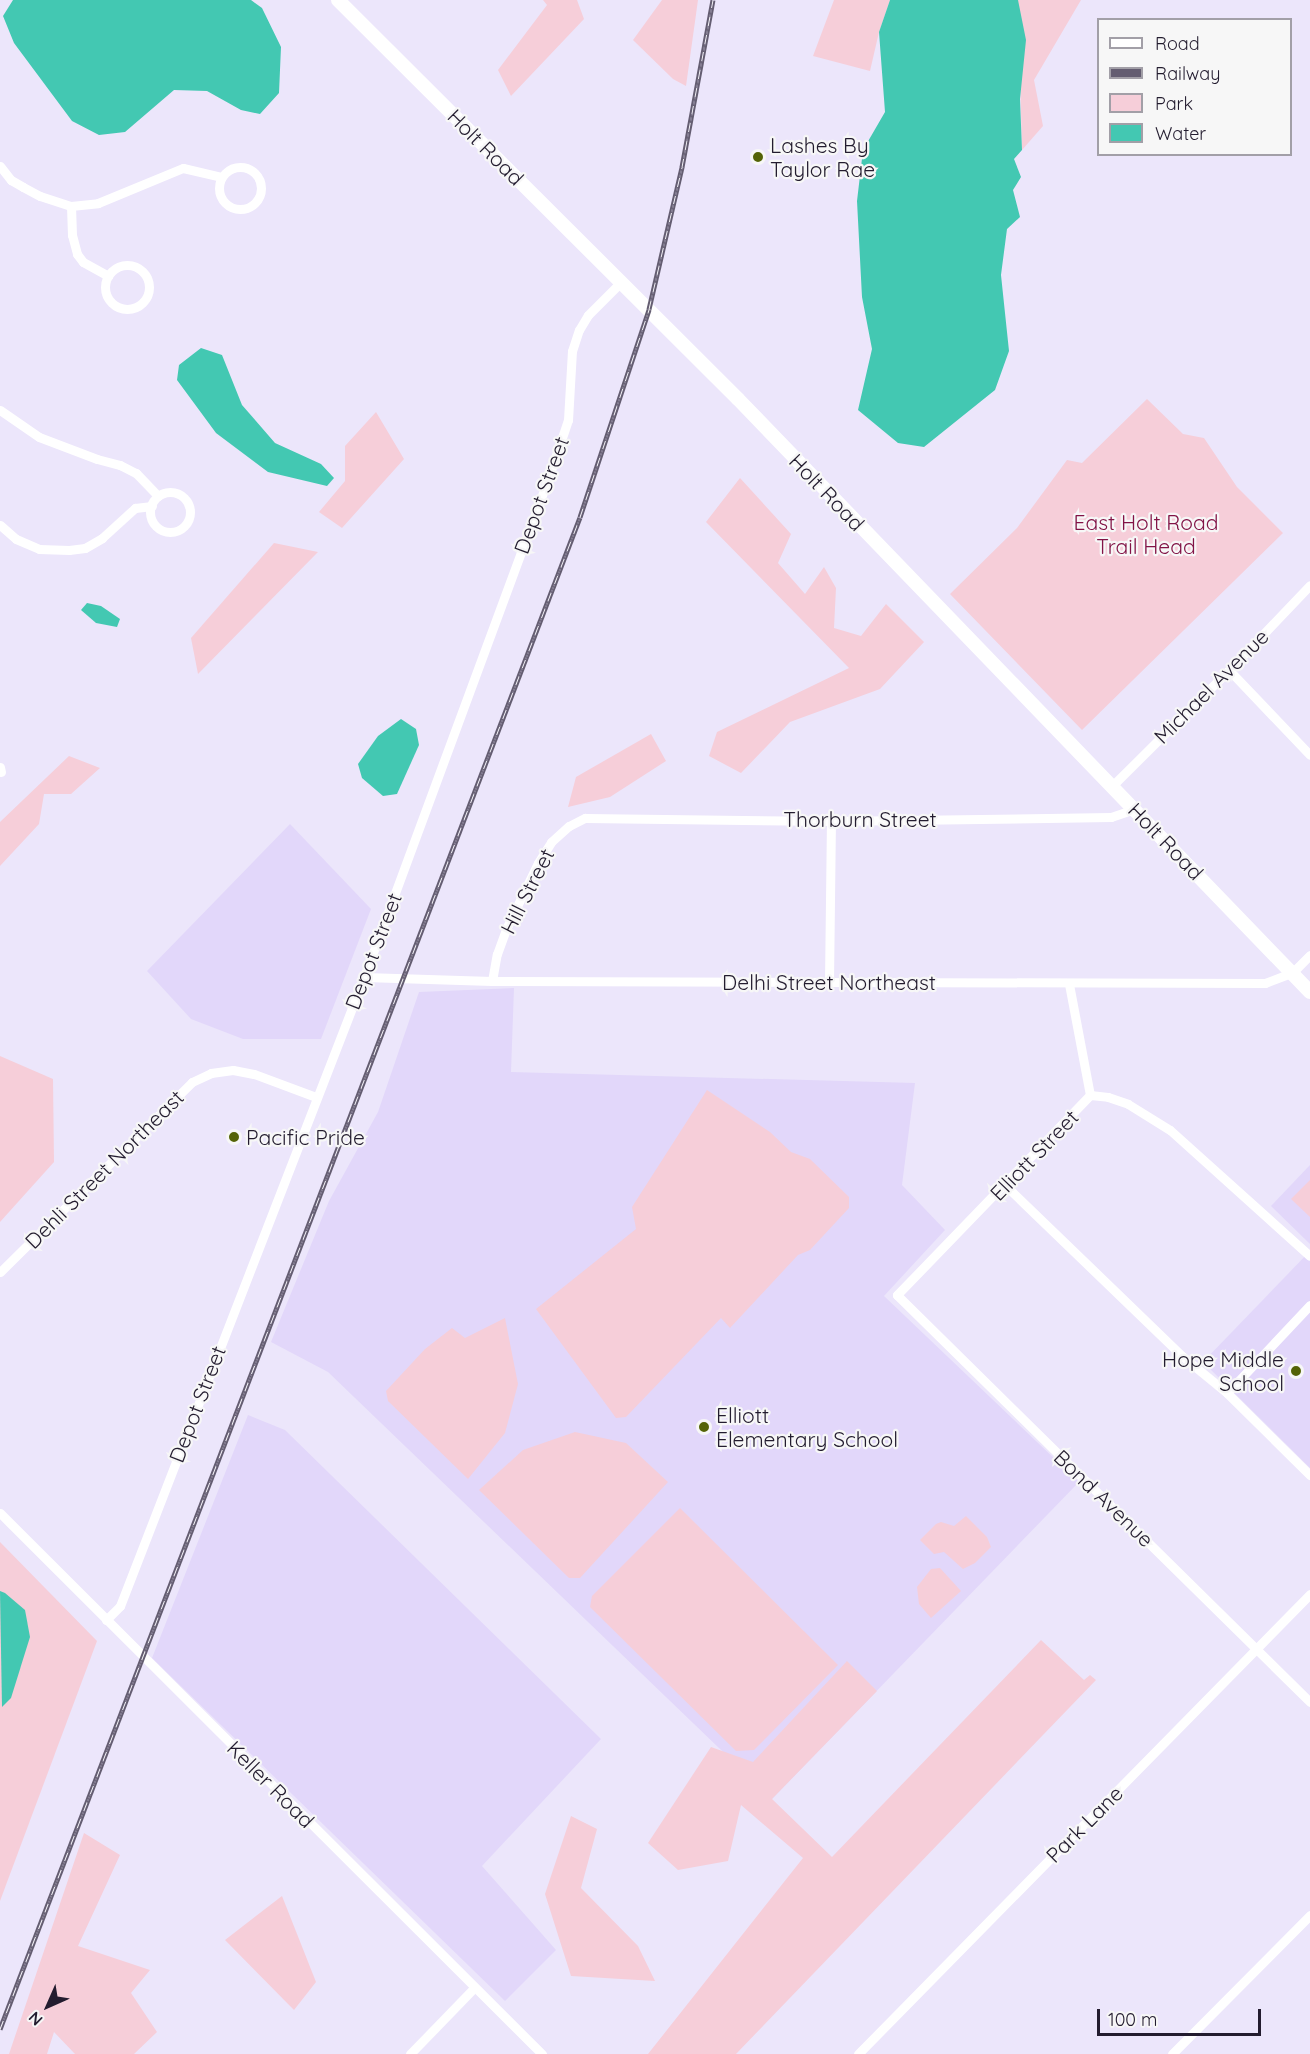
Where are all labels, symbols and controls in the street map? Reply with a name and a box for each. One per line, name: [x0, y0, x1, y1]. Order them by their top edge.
legend: [1097, 18, 1292, 156]
text: Road: [1155, 32, 1200, 55]
text: Railway: [1155, 62, 1221, 85]
text: Park: [1155, 92, 1193, 115]
street label: Holt Road: [443, 104, 529, 190]
text: Water: [1155, 122, 1206, 145]
place label: Lashes By Taylor Rae: [770, 132, 875, 182]
marker: Lashes By Taylor Rae: [751, 150, 765, 164]
street label: Depot Street: [508, 433, 574, 557]
street label: Holt Road: [784, 448, 870, 536]
park label: East Holt Road Trail Head: [1074, 509, 1218, 559]
street label: Michael Avenue: [1148, 623, 1274, 749]
street label: Holt Road: [1123, 797, 1209, 885]
street label: Thorburn Street: [783, 806, 937, 832]
street label: Hill Street: [495, 844, 559, 938]
street label: Depot Street: [339, 889, 407, 1013]
street label: Delhi Street Northeast: [722, 969, 936, 995]
street label: Dehli Street Northeast: [19, 1084, 189, 1254]
street label: Elliott Street: [985, 1104, 1083, 1206]
place label: Pacific Pride: [246, 1124, 365, 1150]
marker: Pacific Pride: [227, 1130, 241, 1144]
street label: Depot Street: [163, 1342, 231, 1466]
place label: Hope Middle School: [1162, 1346, 1284, 1396]
marker: Hope Middle School: [1289, 1364, 1303, 1378]
place label: Elliott Elementary School: [716, 1402, 898, 1452]
marker: Elliott Elementary School: [697, 1420, 711, 1434]
street label: Bond Avenue: [1049, 1444, 1159, 1552]
street label: Keller Road: [222, 1735, 320, 1833]
street label: Park Lane: [1040, 1780, 1128, 1868]
north arrow: [18, 1976, 78, 2036]
scale bar: [1100, 1997, 1264, 2035]
text: N: [24, 2008, 47, 2030]
text: 100 m: [1108, 2008, 1157, 2031]

